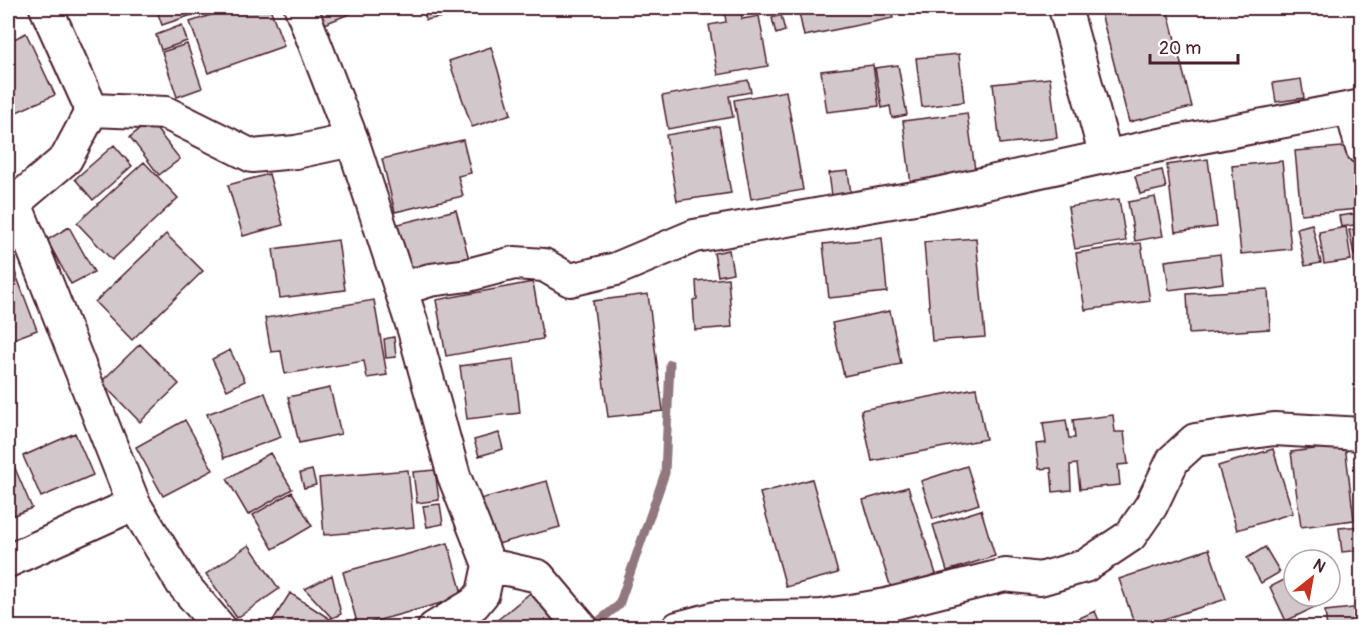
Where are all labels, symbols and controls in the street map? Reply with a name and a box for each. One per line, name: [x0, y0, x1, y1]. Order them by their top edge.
scale bar: [1150, 27, 1238, 65]
text: 20 m: [1159, 37, 1201, 60]
north arrow: [1282, 548, 1342, 608]
text: N: [1309, 555, 1329, 577]

